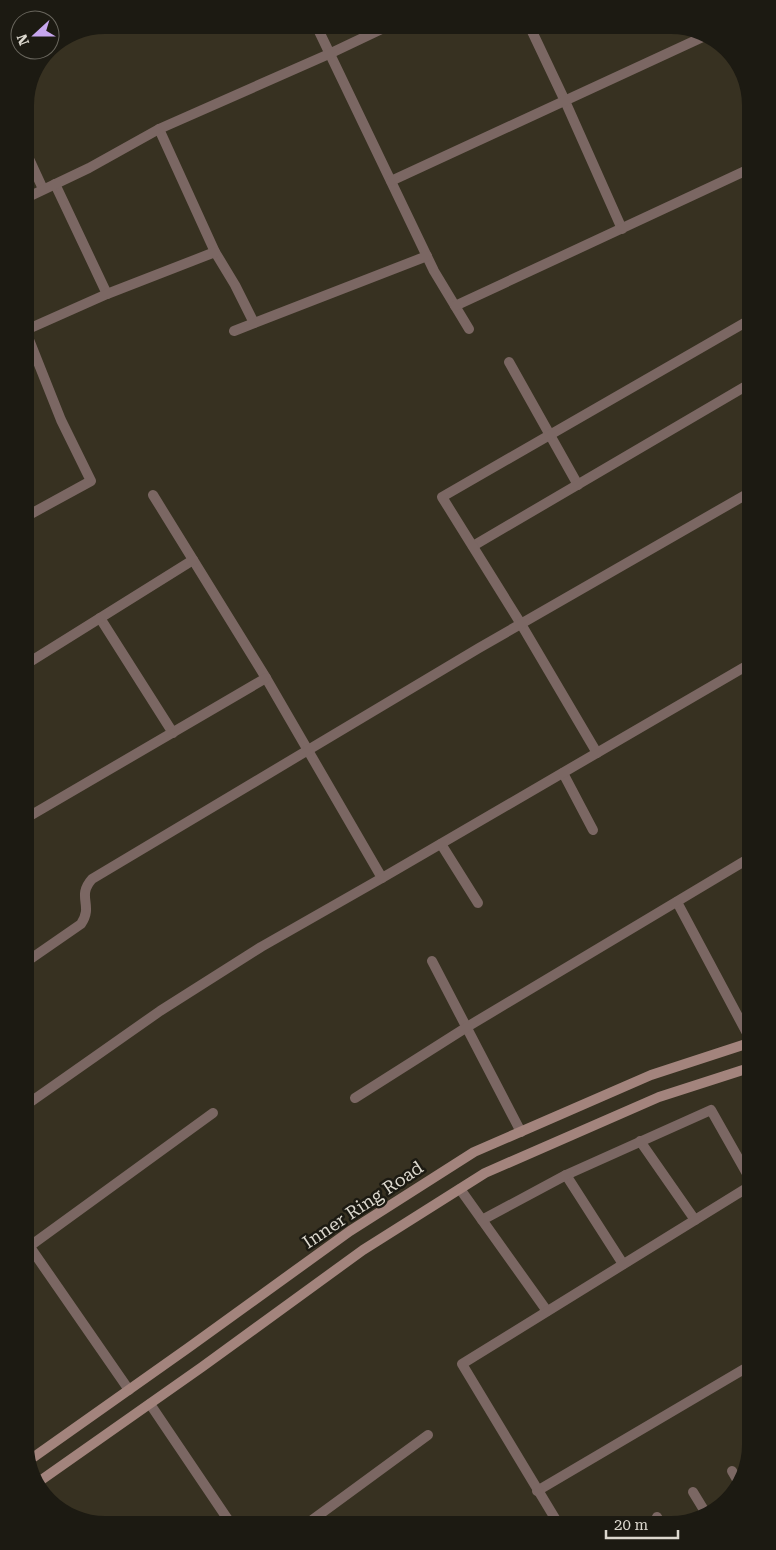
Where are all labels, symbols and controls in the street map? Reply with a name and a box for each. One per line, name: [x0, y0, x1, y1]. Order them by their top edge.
north arrow: [10, 10, 60, 60]
text: N: [13, 32, 32, 48]
street label: Inner Ring Road: [299, 1156, 427, 1253]
scale bar: [606, 1508, 678, 1540]
text: 20 m: [614, 1516, 649, 1534]

